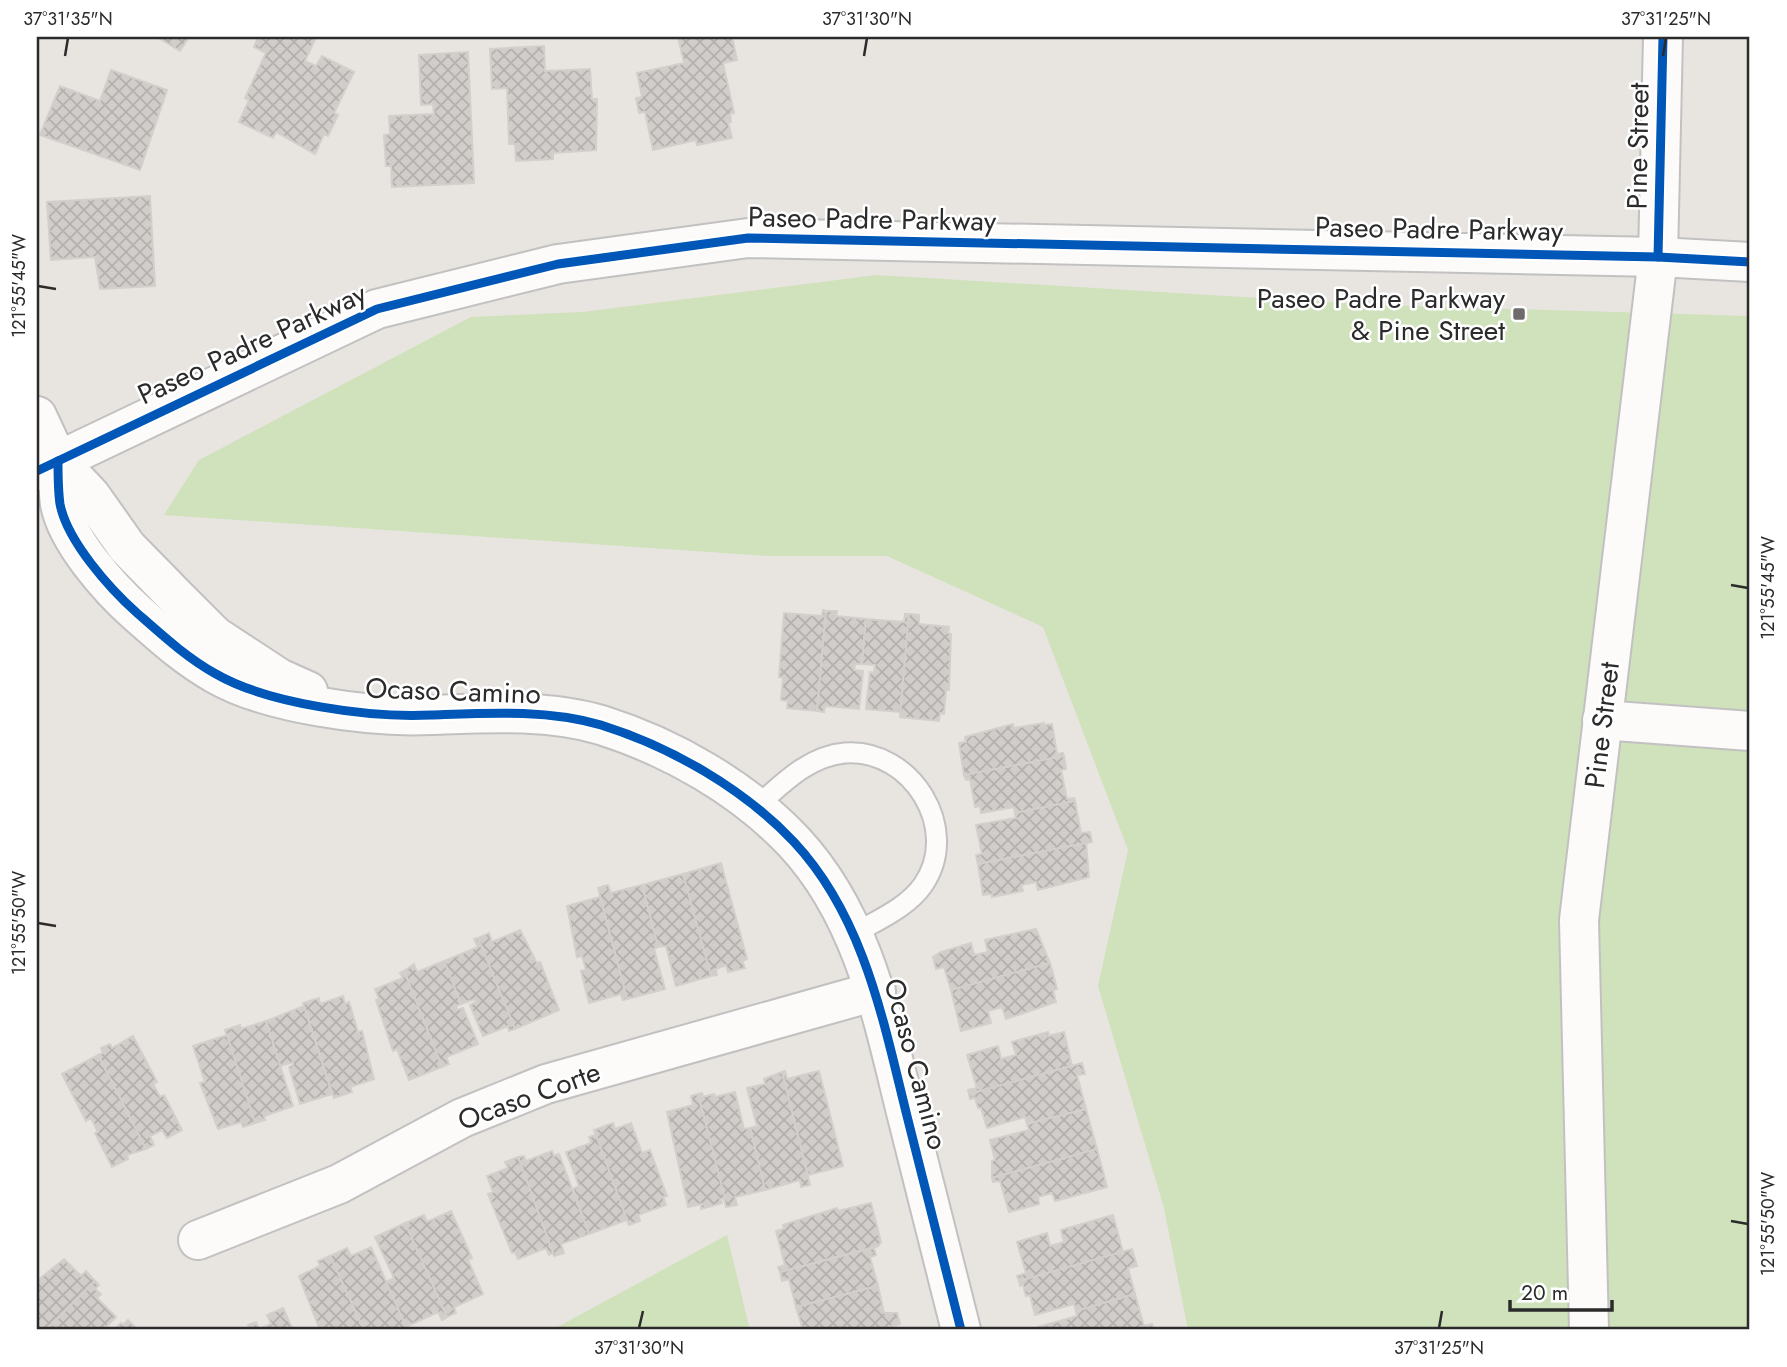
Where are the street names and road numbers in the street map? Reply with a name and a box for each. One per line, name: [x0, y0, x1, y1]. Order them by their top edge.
street label: Pine Street: [1616, 82, 1660, 210]
street label: Paseo Padre Parkway: [748, 196, 997, 242]
street label: Paseo Padre Parkway: [1315, 206, 1564, 252]
street label: Paseo Padre Parkway: [131, 273, 374, 415]
street label: Pine Street: [1574, 659, 1630, 791]
street label: Ocaso Camino: [364, 667, 542, 715]
street label: Ocaso Camino: [873, 974, 959, 1154]
street label: Ocaso Corte: [452, 1051, 606, 1141]

